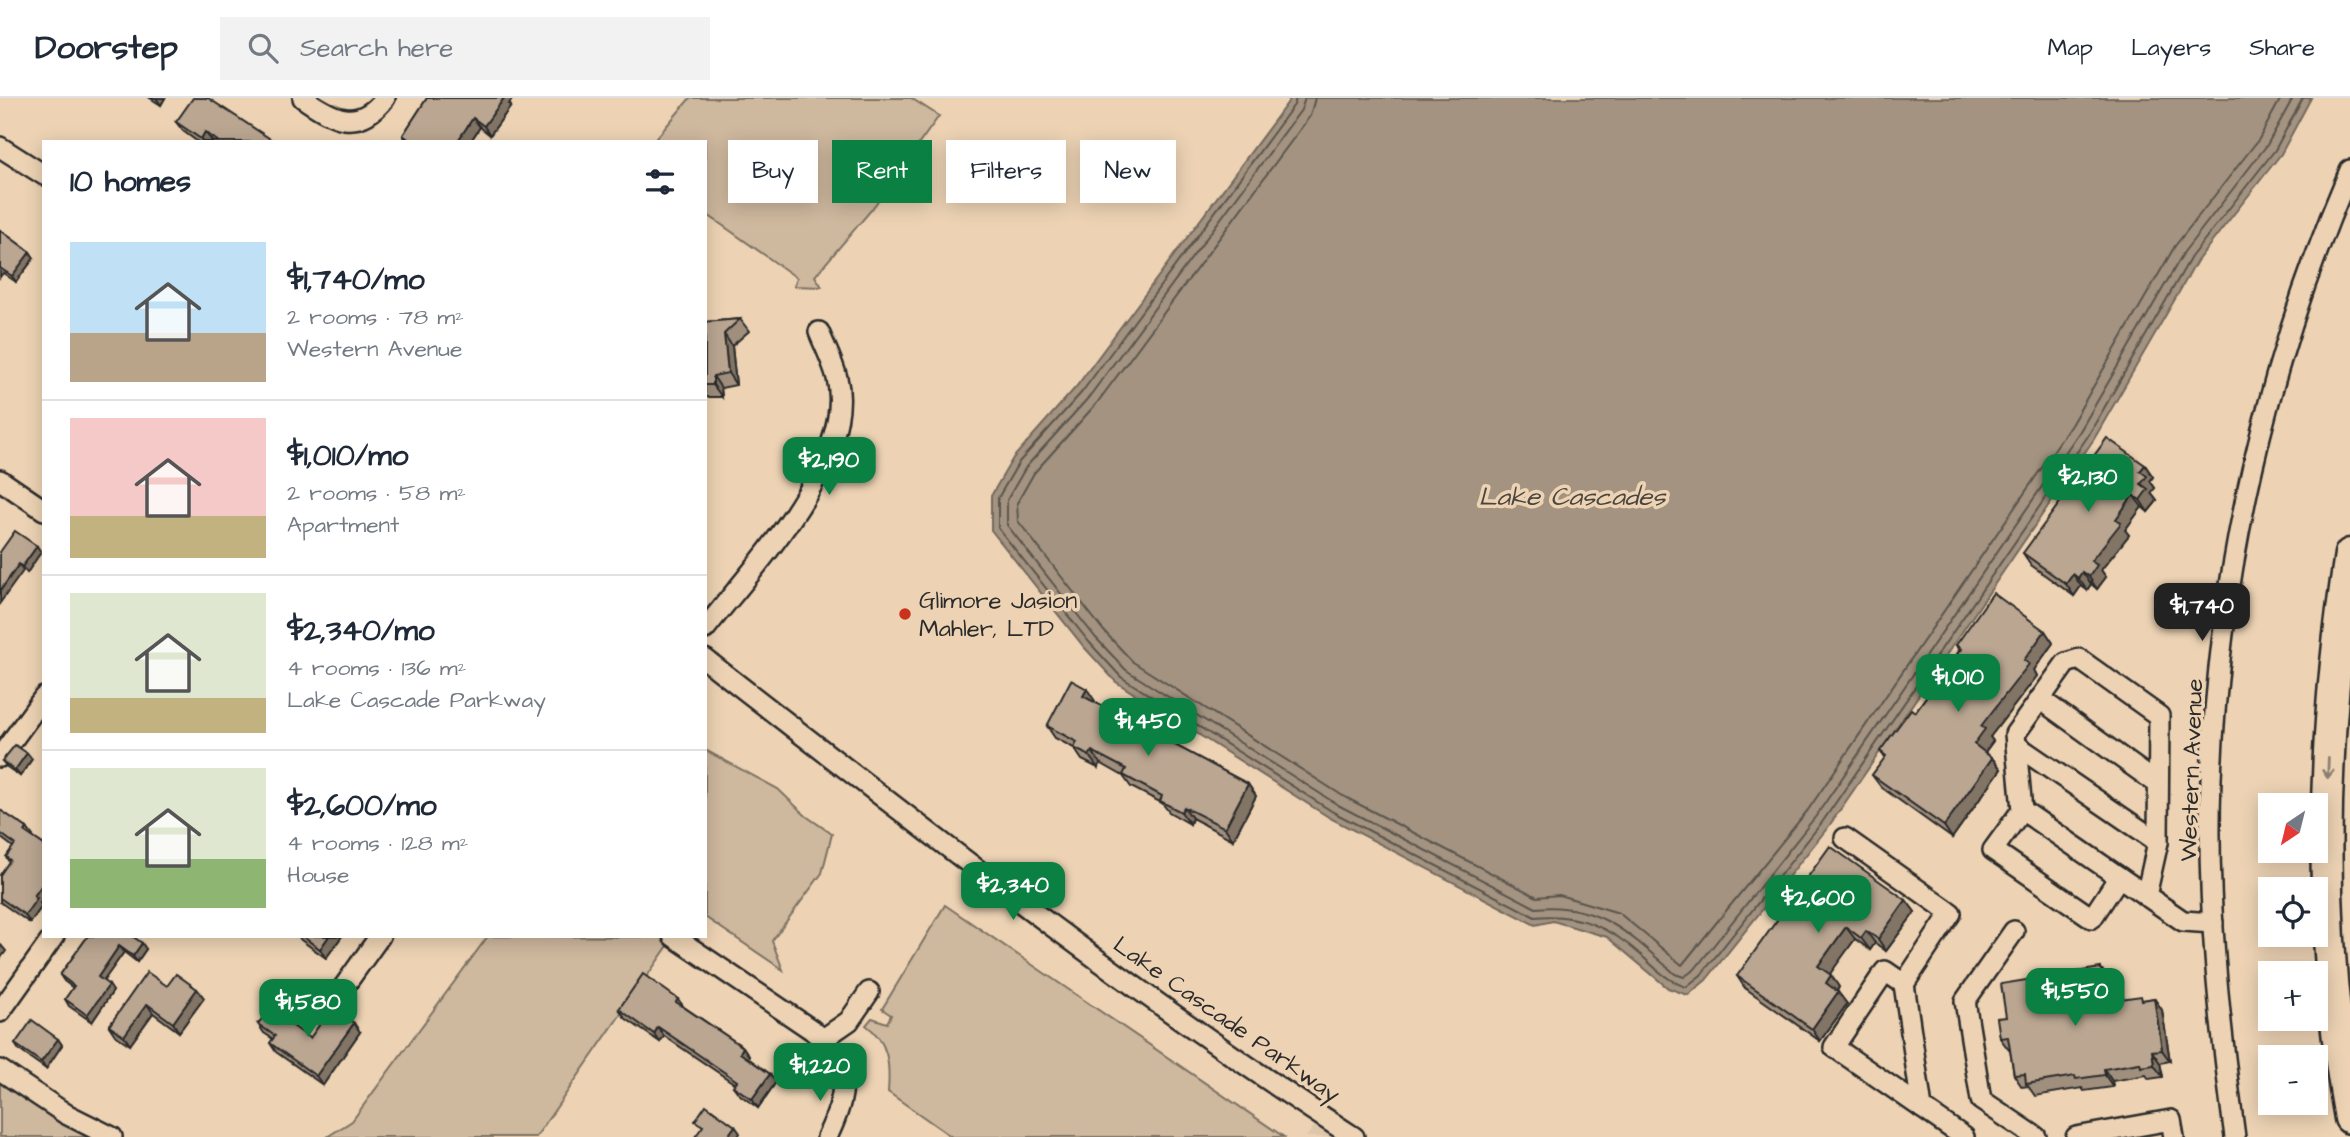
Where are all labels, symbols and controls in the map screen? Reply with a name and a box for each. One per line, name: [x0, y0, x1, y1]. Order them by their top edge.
search box: [220, 17, 710, 80]
text: Doorstep: [35, 25, 178, 71]
icon: search: [244, 29, 282, 67]
text: Search here: [300, 30, 453, 66]
text: Map: [2048, 31, 2093, 65]
text: Layers: [2131, 31, 2211, 65]
text: Share: [2249, 31, 2315, 65]
chip: Buy: [728, 140, 818, 203]
chip: Rent: [832, 140, 932, 203]
chip: Filters: [946, 140, 1066, 203]
chip: New: [1080, 140, 1176, 203]
text: 10 homes: [70, 161, 191, 203]
icon: filters: [641, 163, 679, 201]
text: $1,740/mo: [287, 259, 425, 301]
icon: home: [126, 270, 210, 354]
text: 2 rooms · 78 m²: [287, 301, 464, 333]
text: Western Avenue: [287, 333, 463, 365]
text: $1,010/mo: [287, 435, 408, 477]
pin: $2,190: [772, 438, 886, 497]
text: $2,190: [799, 444, 859, 476]
icon: home: [126, 446, 210, 530]
pin: $2,130: [2031, 454, 2145, 514]
text: $2,130: [2058, 461, 2118, 493]
text: 2 rooms · 58 m²: [287, 477, 466, 509]
water label: Lake Cascades: [1479, 479, 1667, 515]
text: Apartment: [287, 509, 399, 541]
place label: Glimore Jasion Mahler, LTD: [919, 584, 1077, 646]
pin: $1,740: [2145, 584, 2259, 643]
text: $1,740: [2170, 590, 2234, 622]
marker: Glimore Jasion Mahler, LTD: [897, 606, 913, 622]
text: $2,340/mo: [287, 610, 435, 652]
icon: home: [126, 621, 210, 705]
text: 4 rooms · 136 m²: [287, 652, 466, 684]
pin: $1,010: [1901, 654, 2015, 714]
text: $1,010: [1932, 661, 1984, 693]
street label: Western Avenue: [2172, 678, 2212, 862]
text: Lake Cascade Parkway: [287, 684, 546, 716]
pin: $1,450: [1091, 698, 1205, 758]
text: $1,450: [1115, 705, 1181, 737]
one-way arrow: [2321, 756, 2335, 779]
text: $2,600/mo: [287, 785, 437, 827]
north arrow: [2258, 793, 2328, 863]
map controls: [2258, 793, 2328, 1115]
icon: home: [126, 796, 210, 880]
text: 4 rooms · 128 m²: [287, 827, 468, 859]
text: House: [287, 859, 350, 891]
pin: $2,340: [956, 862, 1070, 922]
text: $2,340: [977, 869, 1049, 901]
pin: $2,600: [1761, 876, 1875, 935]
button: locate: [2258, 877, 2328, 947]
text: $2,600: [1781, 882, 1855, 914]
street label: Lake Cascade Parkway: [1106, 928, 1347, 1112]
button: +: [2258, 961, 2328, 1031]
pin: $1,550: [2018, 968, 2132, 1028]
text: $1,550: [2042, 975, 2108, 1007]
pin: $1,580: [251, 979, 365, 1039]
text: $1,580: [275, 986, 341, 1018]
pin: $1,220: [763, 1044, 877, 1103]
button: −: [2258, 1045, 2328, 1115]
text: $1,220: [790, 1050, 850, 1082]

